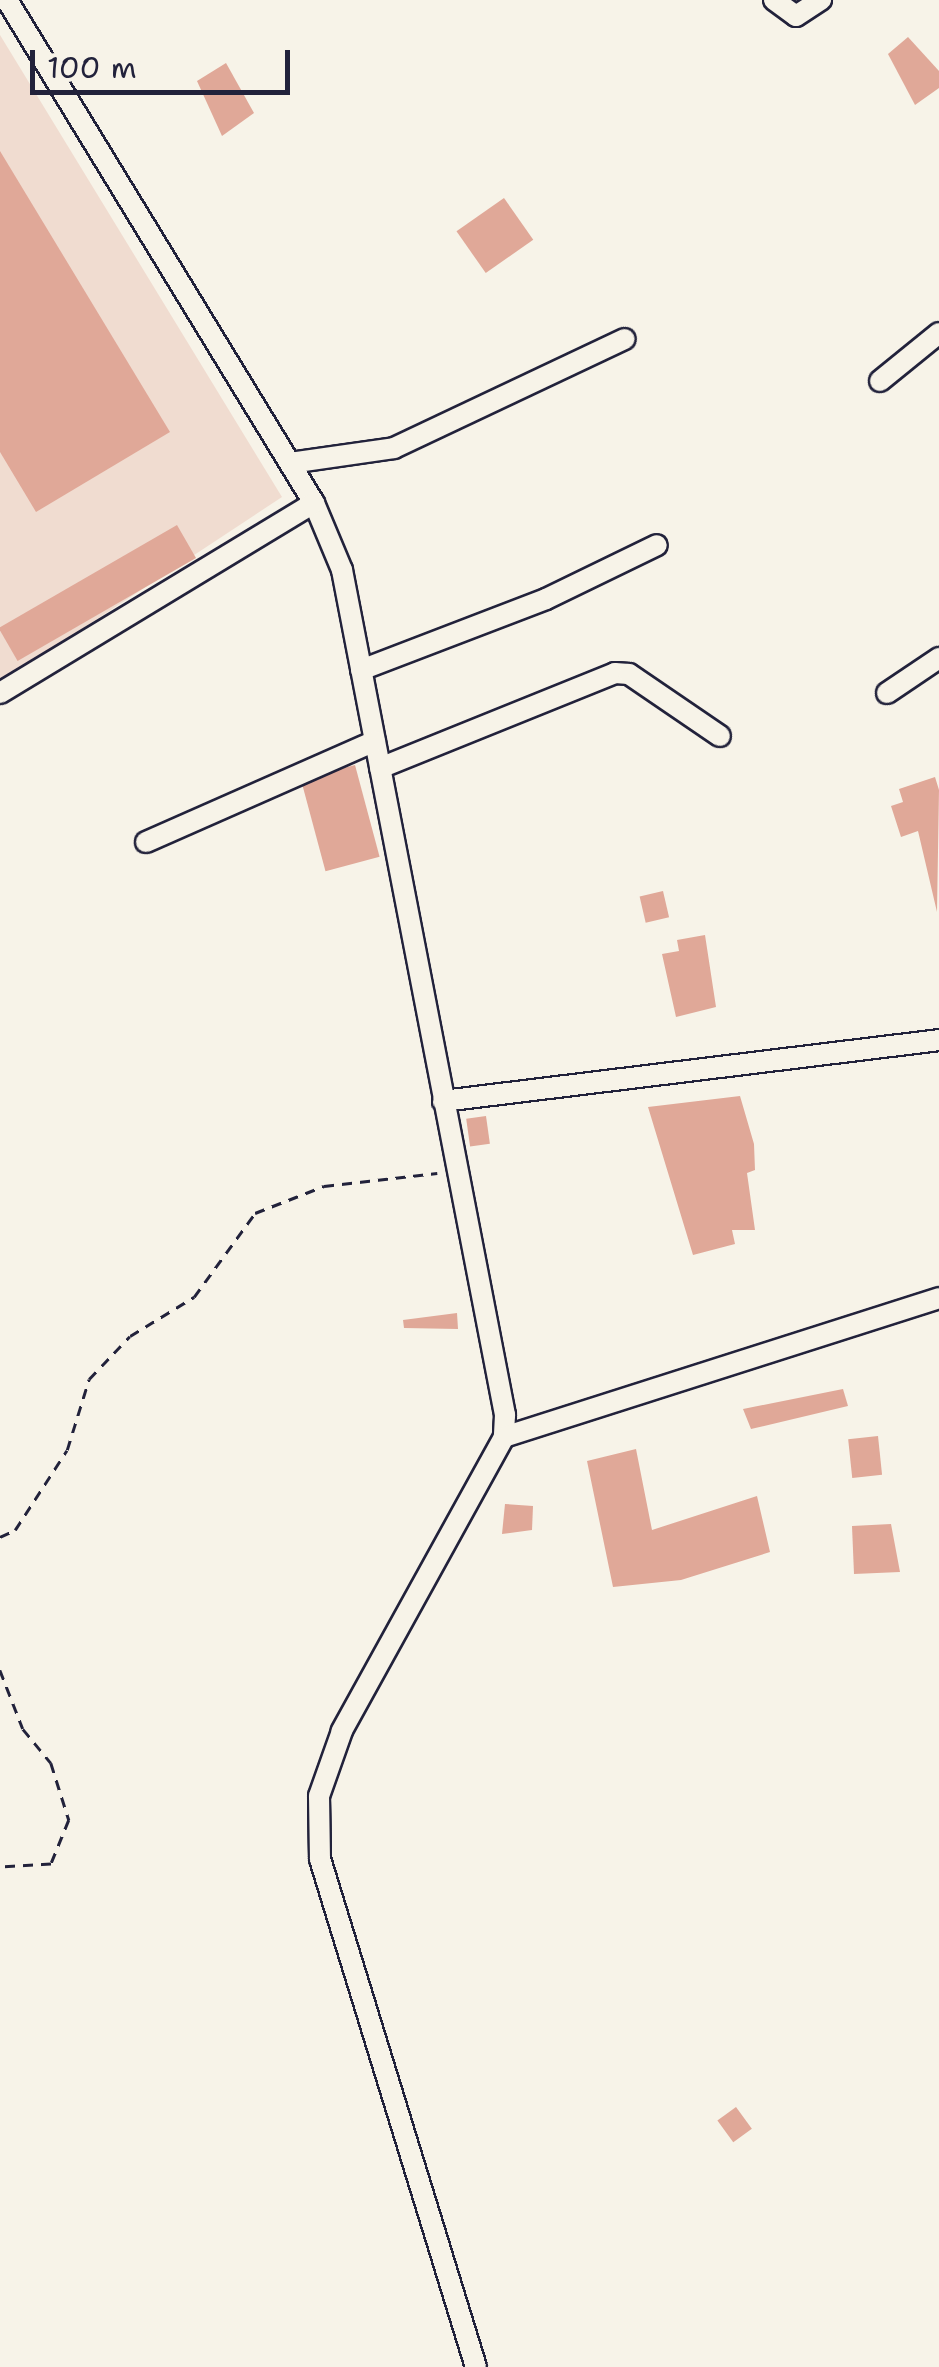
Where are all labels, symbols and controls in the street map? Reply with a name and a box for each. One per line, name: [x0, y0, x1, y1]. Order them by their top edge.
scale bar: [35, 30, 295, 92]
text: 100 m: [47, 47, 137, 88]

